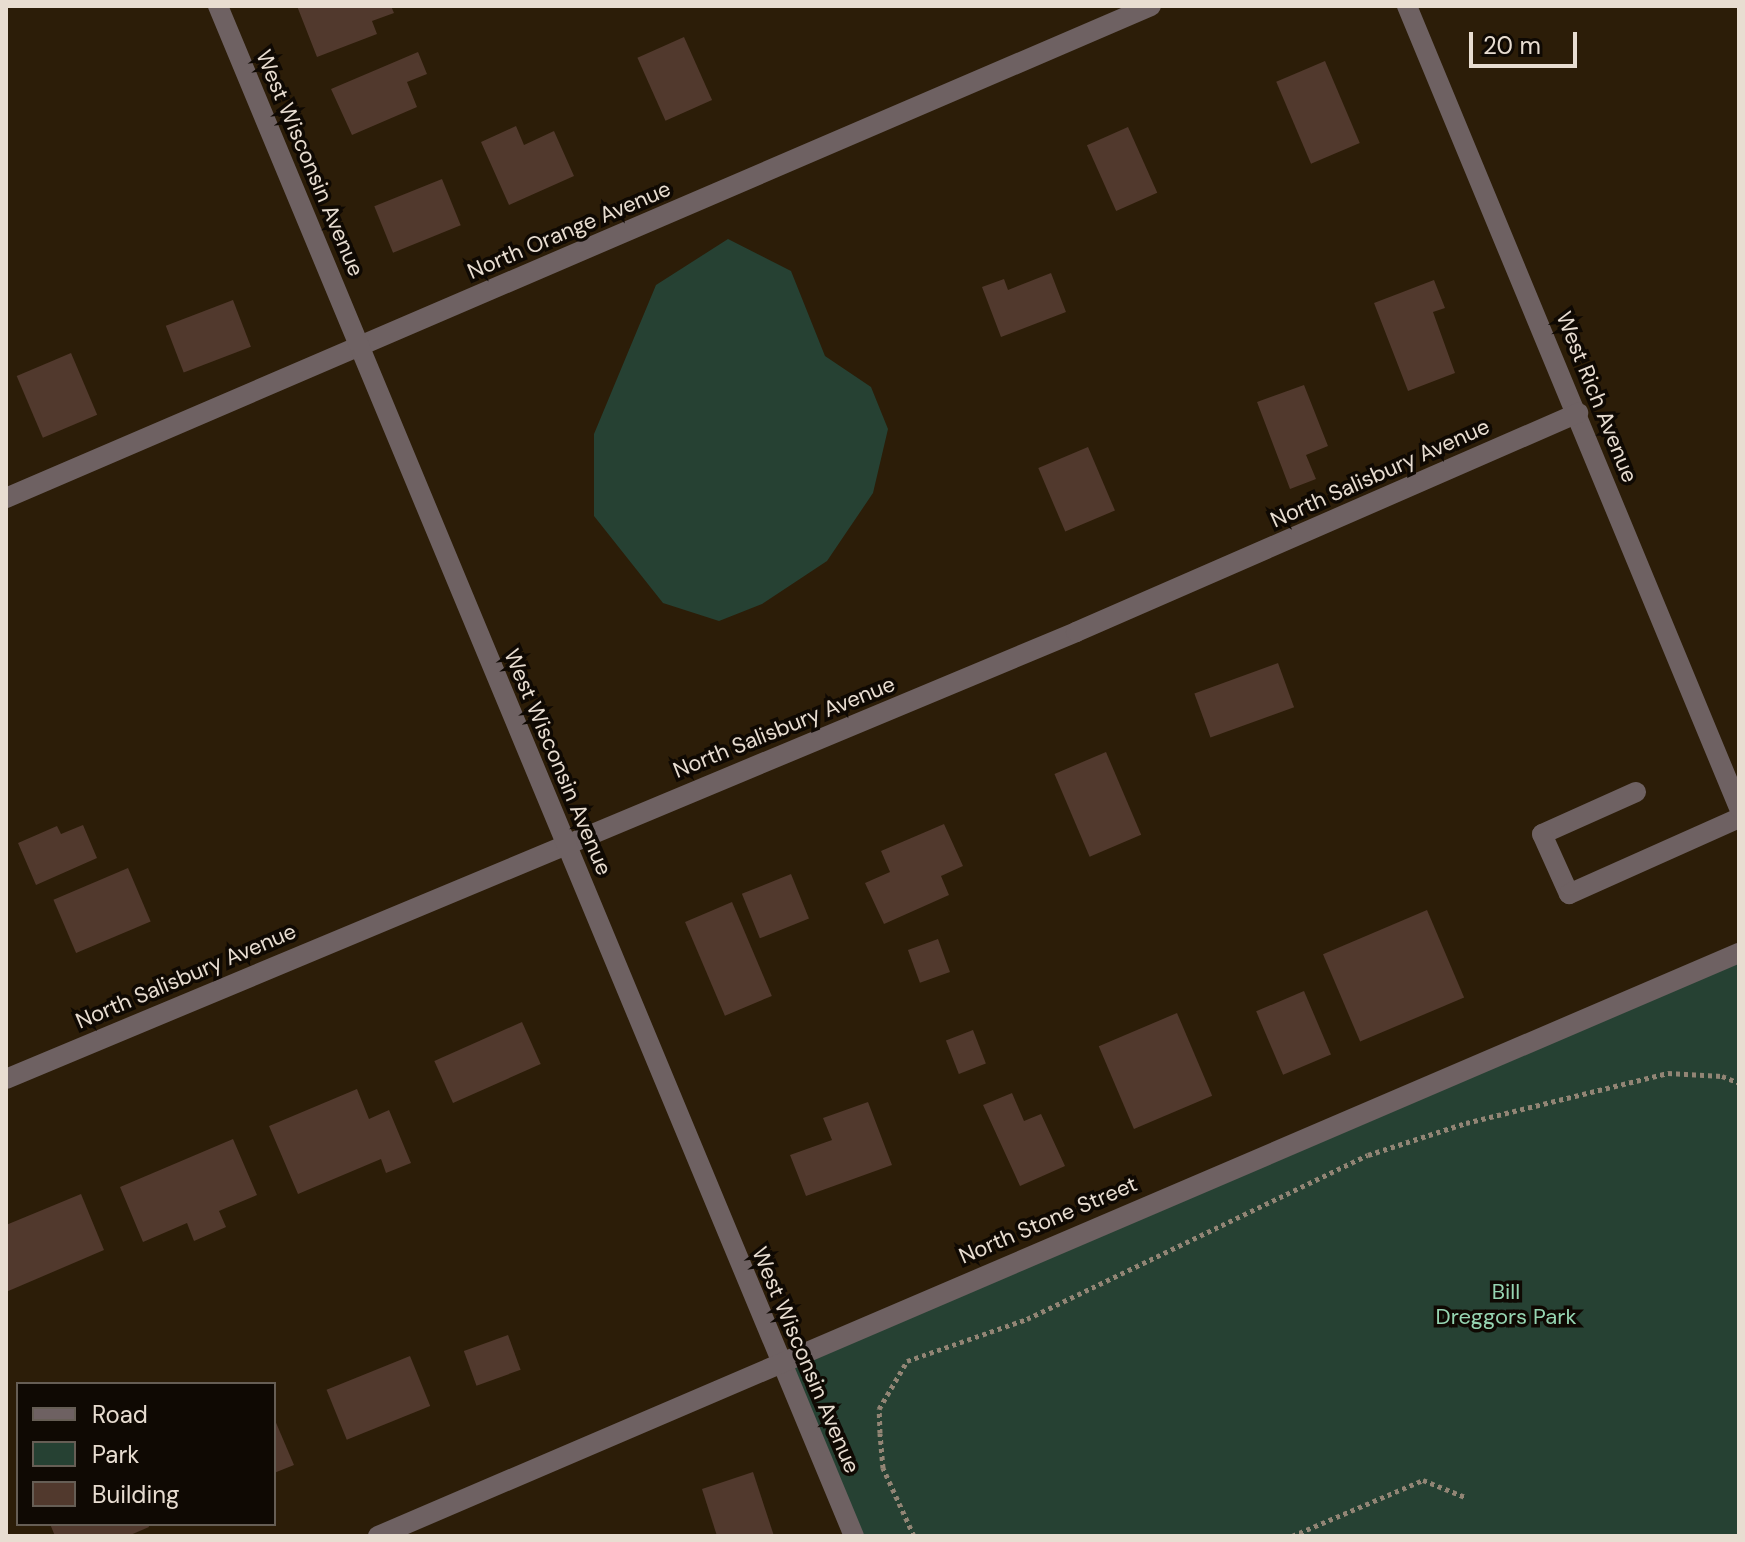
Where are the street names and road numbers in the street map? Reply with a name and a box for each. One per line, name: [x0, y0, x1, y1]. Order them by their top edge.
street label: West Wisconsin Avenue: [250, 46, 370, 280]
street label: North Orange Avenue: [463, 175, 675, 285]
street label: West Rich Avenue: [1551, 308, 1643, 486]
street label: North Salisbury Avenue: [1266, 413, 1494, 533]
street label: West Wisconsin Avenue: [498, 645, 618, 879]
street label: North Salisbury Avenue: [669, 670, 899, 784]
street label: North Salisbury Avenue: [72, 918, 300, 1034]
street label: North Stone Street: [955, 1171, 1141, 1269]
street label: West Wisconsin Avenue: [746, 1243, 866, 1477]

